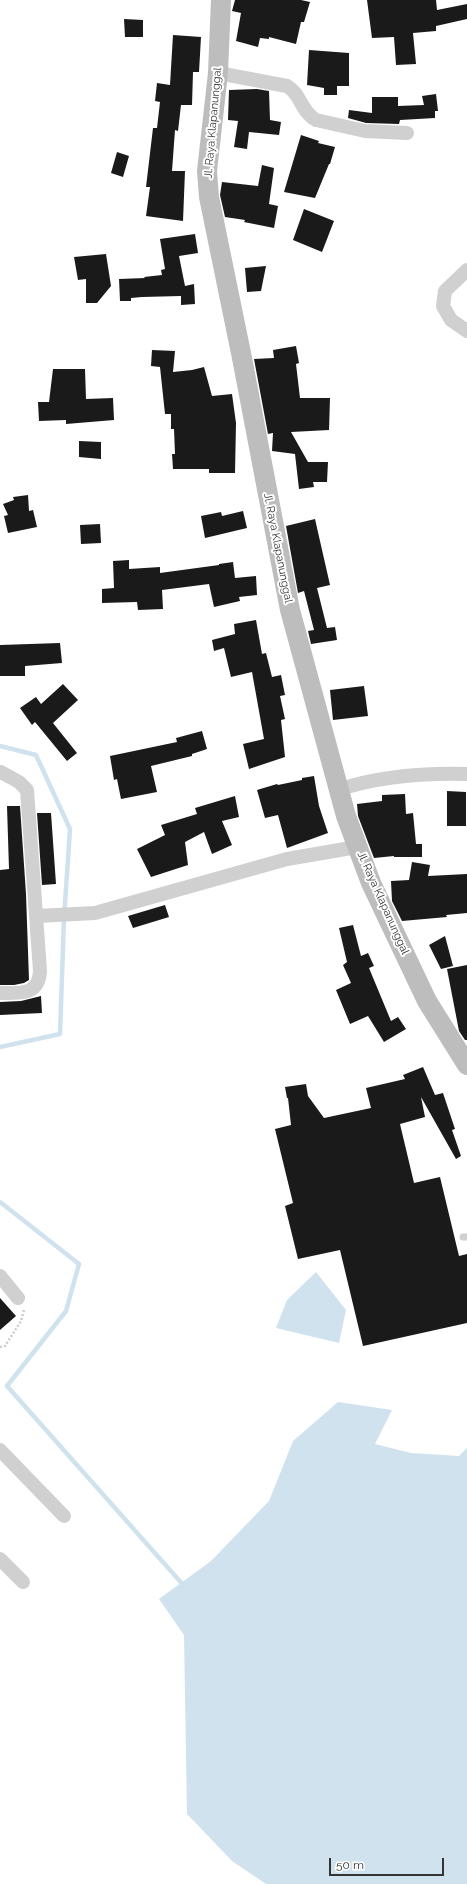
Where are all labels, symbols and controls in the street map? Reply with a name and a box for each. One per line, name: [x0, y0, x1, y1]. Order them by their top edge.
street label: Jl. Raya Klapanunggal: [202, 67, 224, 179]
street label: Jl. Raya Klapanunggal: [261, 492, 295, 604]
street label: Jl. Raya Klapanunggal: [354, 849, 412, 957]
scale bar: [331, 1850, 446, 1876]
text: 50 m: [336, 1858, 364, 1872]

